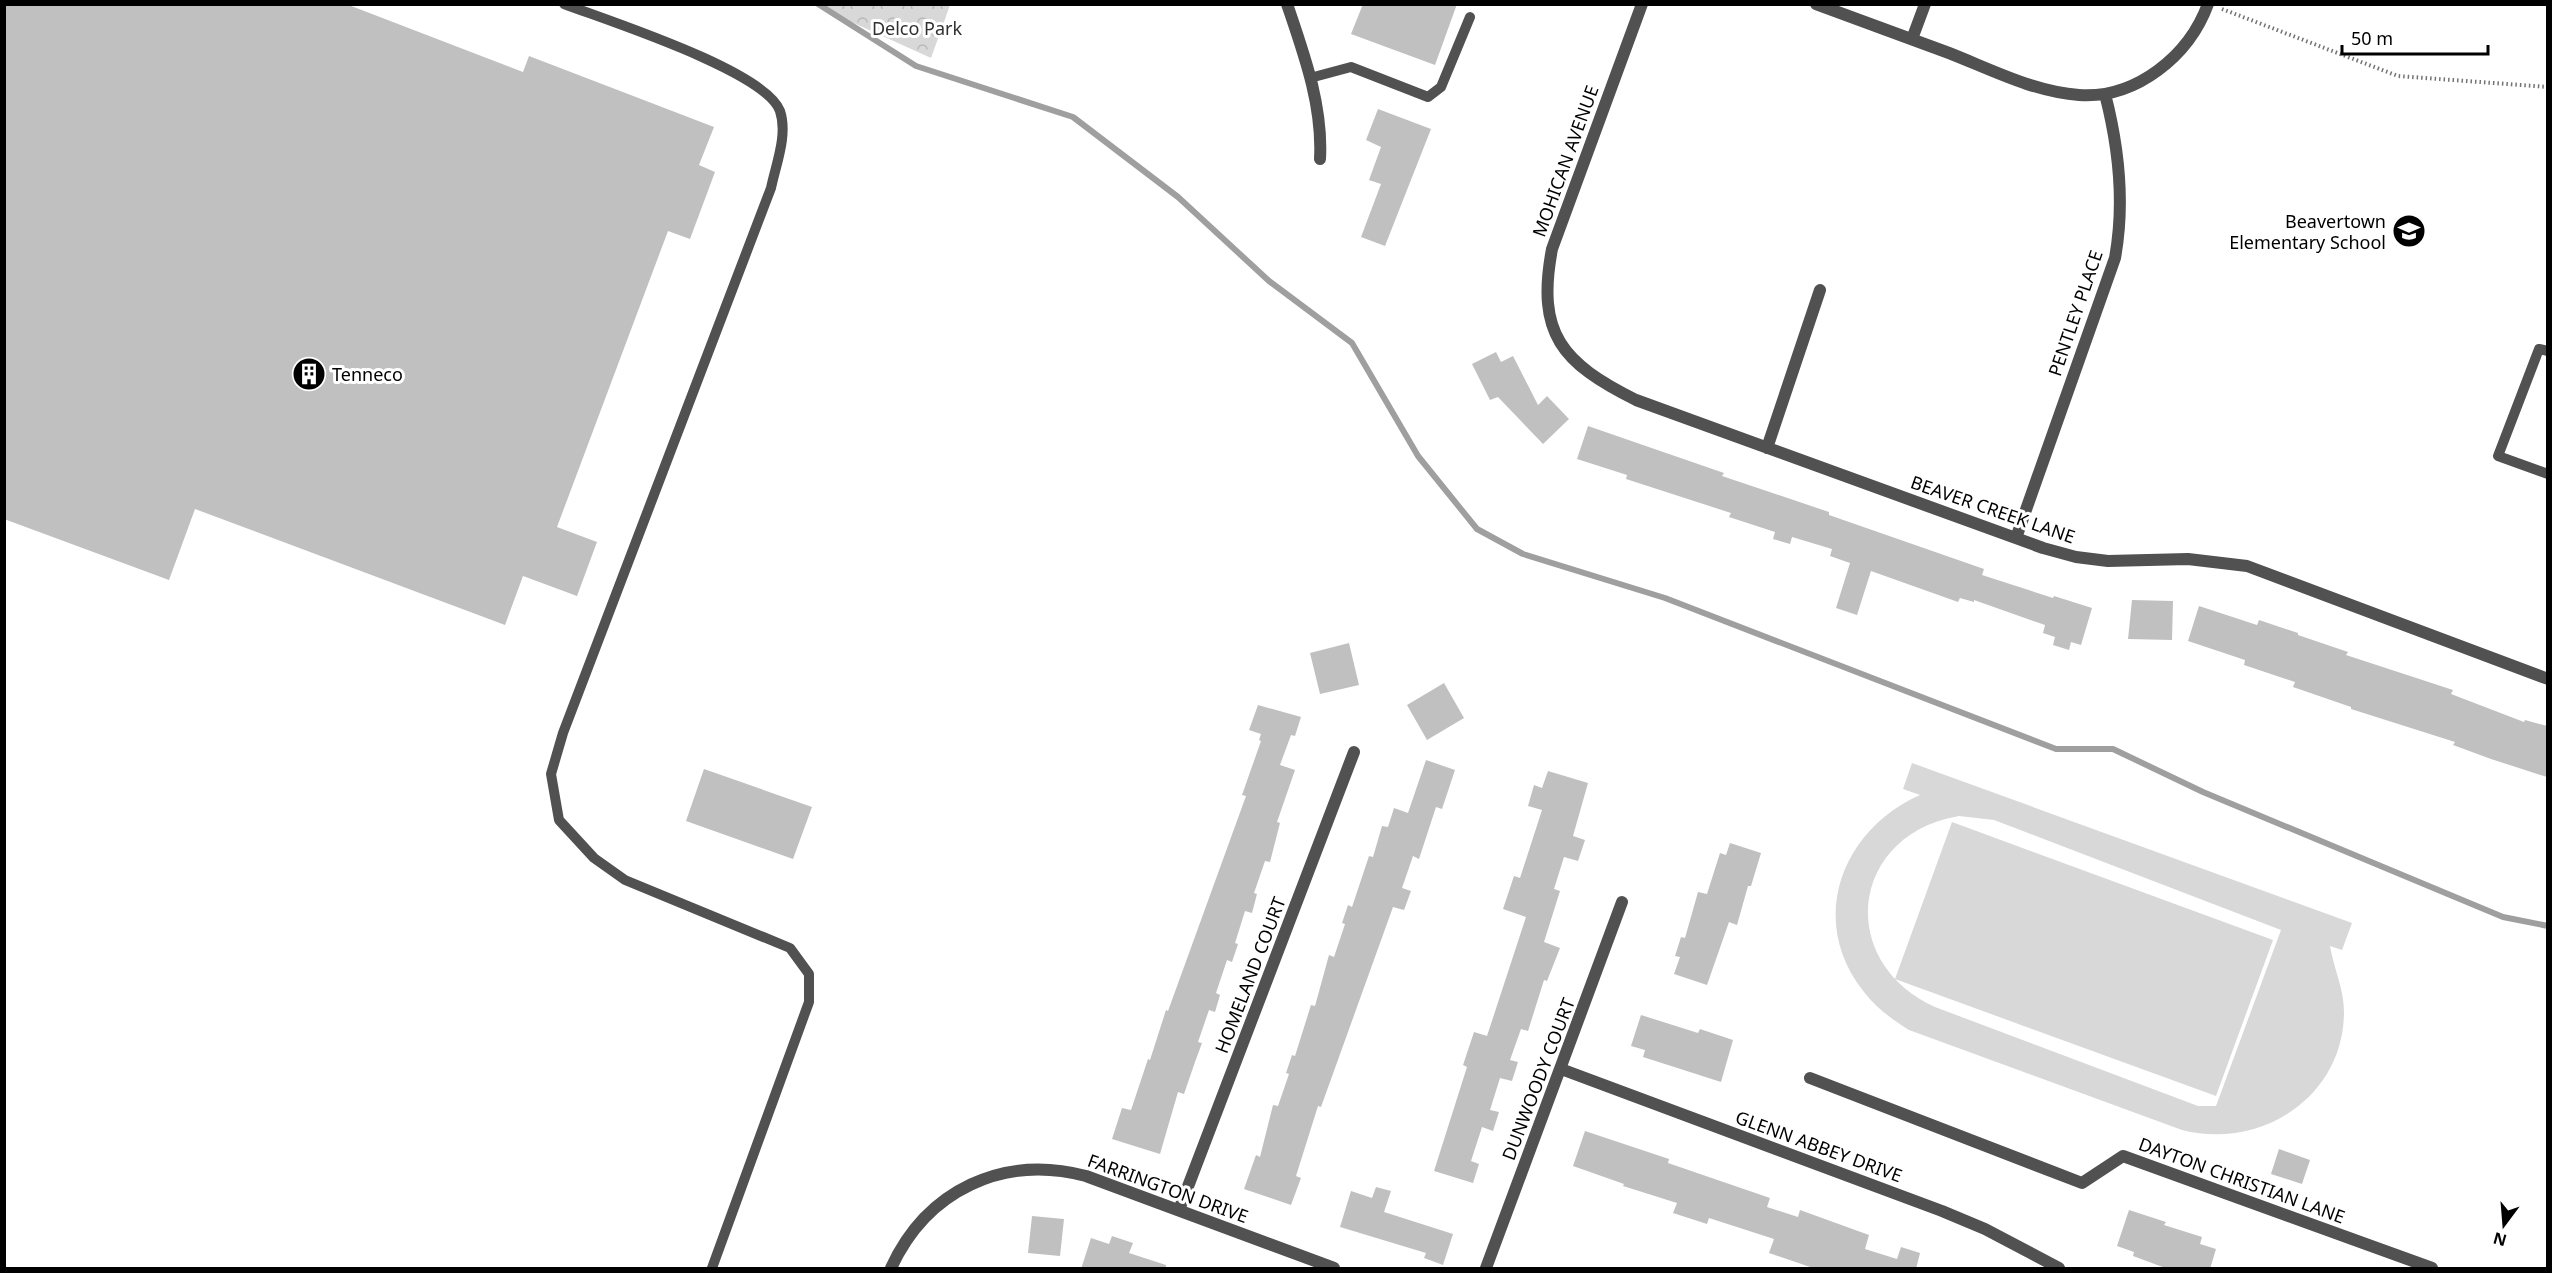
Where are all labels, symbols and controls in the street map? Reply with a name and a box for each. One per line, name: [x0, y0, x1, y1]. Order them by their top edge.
park label: Delco Park: [872, 16, 962, 40]
scale bar: [2342, 18, 2488, 56]
text: 50 m: [2351, 26, 2393, 50]
street label: MOHICAN AVENUE: [1526, 82, 1604, 240]
place label: Beavertown Elementary School: [2229, 209, 2386, 254]
school or university icon: Beavertown Elementary School: [2391, 213, 2427, 249]
street label: PENTLEY PLACE: [2042, 247, 2108, 379]
building icon: Tenneco: [291, 356, 327, 392]
place label: Tenneco: [332, 362, 403, 386]
street label: BEAVER CREEK LANE: [1908, 470, 2078, 548]
street label: HOMELAND COURT: [1209, 893, 1291, 1057]
street label: DUNWOODY COURT: [1496, 994, 1580, 1164]
street label: GLENN ABBEY DRIVE: [1732, 1105, 1906, 1187]
street label: DAYTON CHRISTIAN LANE: [2135, 1131, 2349, 1229]
street label: FARRINGTON DRIVE: [1084, 1148, 1252, 1228]
north arrow: [2474, 1195, 2534, 1255]
text: N: [2491, 1227, 2509, 1252]

